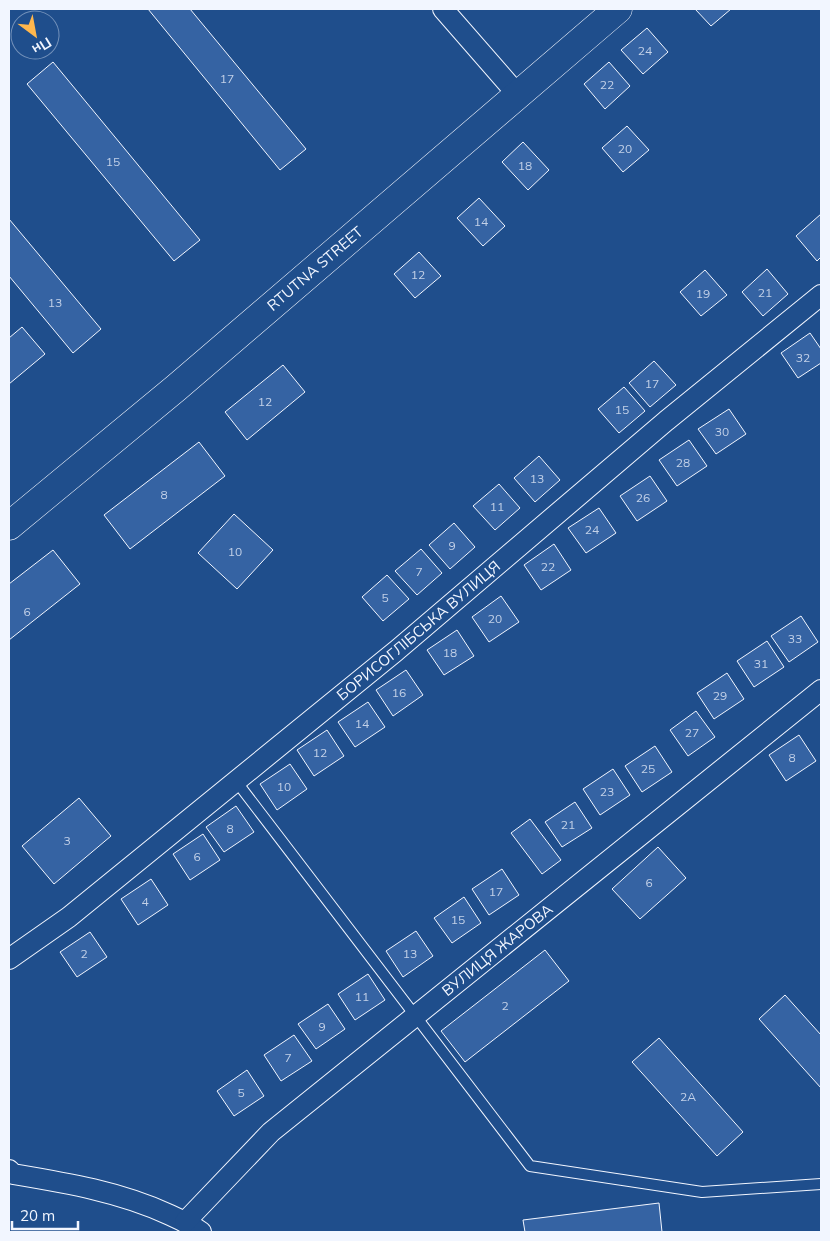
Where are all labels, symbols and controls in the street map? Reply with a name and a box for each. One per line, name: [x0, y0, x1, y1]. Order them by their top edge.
north arrow: [10, 10, 60, 60]
text: Пн: [29, 33, 55, 59]
house number: 24: [638, 43, 652, 58]
house number: 17: [220, 71, 234, 86]
house number: 22: [600, 77, 614, 92]
house number: 20: [618, 141, 632, 156]
house number: 15: [106, 154, 120, 169]
house number: 18: [518, 158, 532, 173]
house number: 14: [474, 214, 488, 229]
street label: RTUTNA STREET: [263, 222, 367, 315]
house number: 12: [411, 267, 425, 282]
house number: 21: [758, 285, 772, 300]
house number: 19: [696, 286, 710, 301]
house number: 13: [48, 295, 62, 310]
house number: 32: [796, 350, 810, 365]
house number: 17: [645, 376, 659, 391]
house number: 12: [258, 394, 272, 409]
house number: 15: [615, 402, 629, 417]
house number: 30: [715, 424, 729, 439]
house number: 28: [676, 455, 690, 470]
house number: 13: [530, 471, 544, 486]
house number: 8: [160, 487, 168, 502]
house number: 26: [636, 490, 650, 505]
house number: 11: [490, 499, 504, 514]
house number: 24: [585, 522, 599, 537]
house number: 9: [448, 538, 456, 553]
house number: 10: [228, 544, 242, 559]
street label: БОРИСОГЛІБСЬКА ВУЛИЦЯ: [333, 556, 504, 704]
house number: 22: [541, 559, 555, 574]
house number: 7: [415, 564, 423, 579]
house number: 5: [381, 590, 389, 605]
house number: 6: [23, 604, 31, 619]
house number: 20: [488, 611, 502, 626]
house number: 33: [788, 631, 802, 646]
house number: 18: [443, 645, 457, 660]
house number: 31: [754, 656, 768, 671]
house number: 16: [392, 685, 406, 700]
house number: 29: [713, 688, 727, 703]
house number: 14: [355, 716, 369, 731]
house number: 27: [685, 725, 699, 740]
house number: 12: [313, 745, 327, 760]
house number: 8: [788, 750, 796, 765]
house number: 25: [641, 761, 655, 776]
house number: 10: [277, 779, 291, 794]
house number: 23: [600, 784, 614, 799]
house number: 21: [561, 817, 575, 832]
house number: 8: [226, 821, 234, 836]
house number: 3: [63, 833, 71, 848]
house number: 6: [193, 849, 201, 864]
house number: 6: [645, 875, 653, 890]
house number: 17: [489, 884, 503, 899]
house number: 4: [141, 894, 149, 909]
street label: ВУЛИЦЯ ЖАРОВА: [438, 899, 556, 1000]
house number: 15: [451, 912, 465, 927]
house number: 2: [80, 946, 88, 961]
house number: 13: [403, 946, 417, 961]
house number: 11: [355, 989, 369, 1004]
house number: 2: [501, 998, 509, 1013]
house number: 9: [318, 1019, 326, 1034]
house number: 7: [284, 1050, 292, 1065]
house number: 5: [237, 1085, 245, 1100]
house number: 2А: [680, 1089, 696, 1104]
scale bar: [12, 1198, 79, 1230]
text: 20 m: [20, 1206, 55, 1225]

